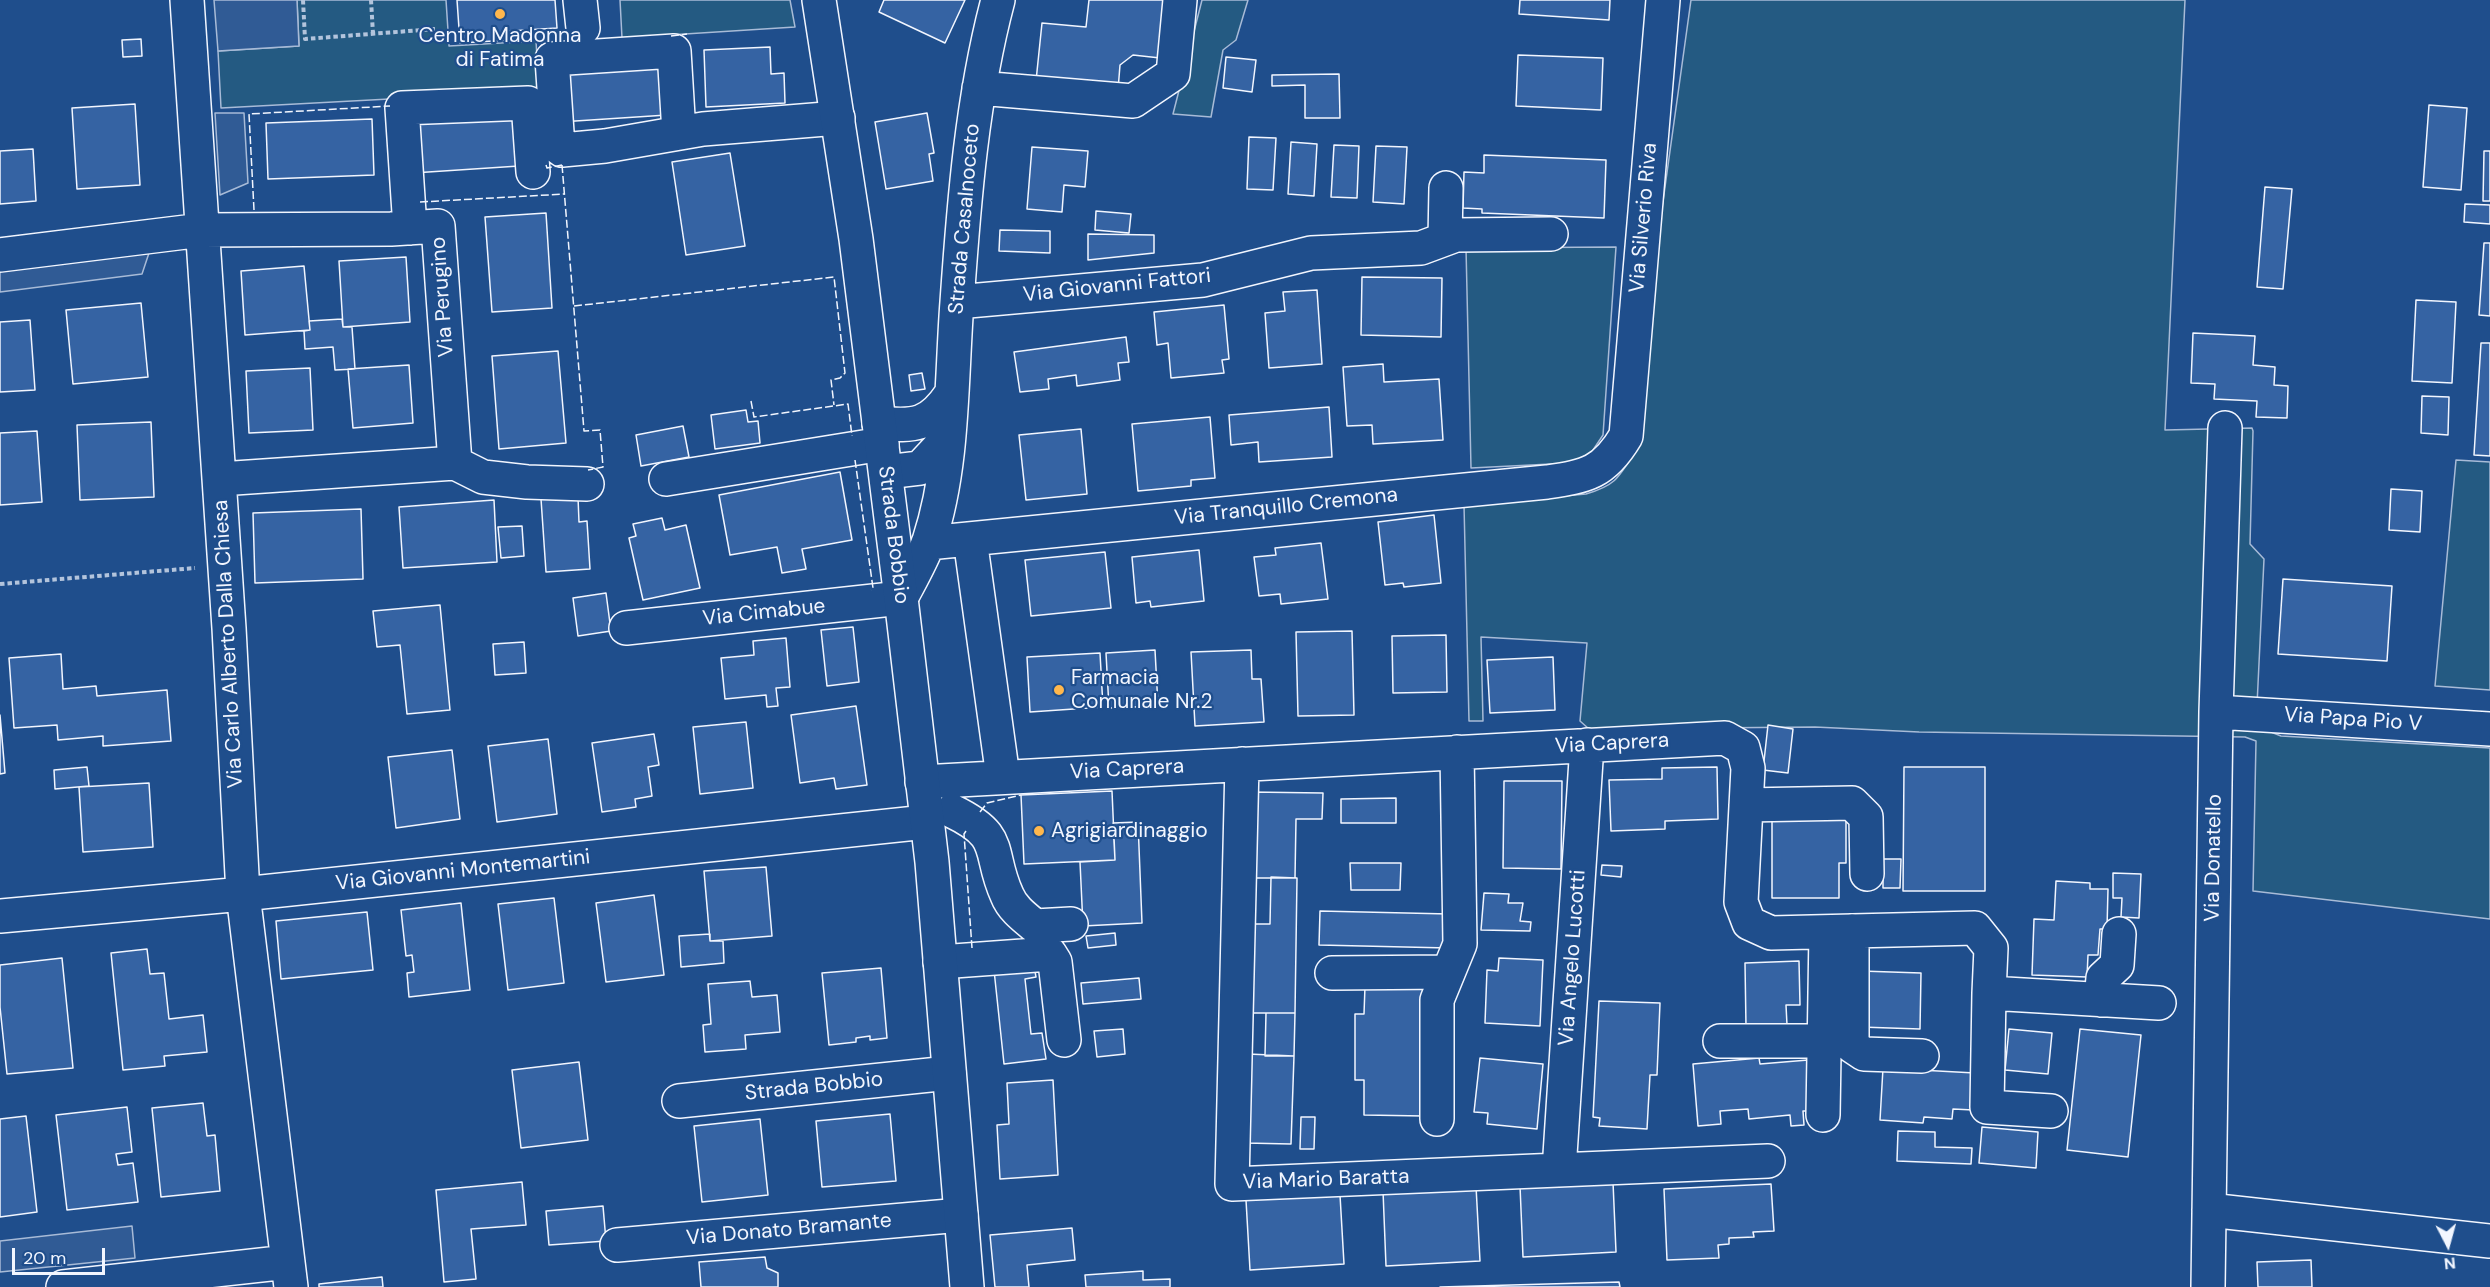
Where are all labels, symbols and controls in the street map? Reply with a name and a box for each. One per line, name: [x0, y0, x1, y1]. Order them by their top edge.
marker: Centro Madonna di Fatima: [493, 7, 507, 21]
place label: Centro Madonna di Fatima: [419, 23, 581, 73]
street label: Strada Casalnoceto: [944, 123, 986, 315]
street label: Via Silverio Riva: [1625, 142, 1663, 294]
street label: Via Perugino: [426, 236, 460, 358]
street label: Via Giovanni Fattori: [1022, 264, 1212, 308]
street label: Strada Bobbio: [872, 465, 914, 605]
street label: Via Tranquillo Cremona: [1173, 483, 1399, 531]
street label: Via Carlo Alberto Dalla Chiesa: [209, 499, 249, 789]
street label: Via Cimabue: [701, 594, 827, 632]
place label: Farmacia Comunale Nr.2: [1071, 665, 1213, 715]
marker: Farmacia Comunale Nr.2: [1052, 683, 1066, 697]
street label: Via Papa Pio V: [2283, 703, 2423, 737]
street label: Via Caprera: [1554, 728, 1670, 760]
street label: Via Caprera: [1069, 754, 1185, 786]
street label: Via Donatello: [2200, 794, 2228, 922]
place label: Agrigiardinaggio: [1051, 818, 1208, 844]
marker: Agrigiardinaggio: [1032, 824, 1046, 838]
street label: Via Giovanni Montemartini: [334, 845, 592, 897]
street label: Via Angelo Lucotti: [1554, 869, 1592, 1047]
street label: Strada Bobbio: [744, 1067, 884, 1107]
street label: Via Mario Baratta: [1242, 1164, 1410, 1196]
street label: Via Donato Bramante: [685, 1208, 893, 1252]
north arrow: [2418, 1215, 2478, 1275]
scale bar: [15, 1236, 108, 1274]
text: 20 m: [23, 1246, 66, 1270]
text: N: [2443, 1252, 2457, 1274]

